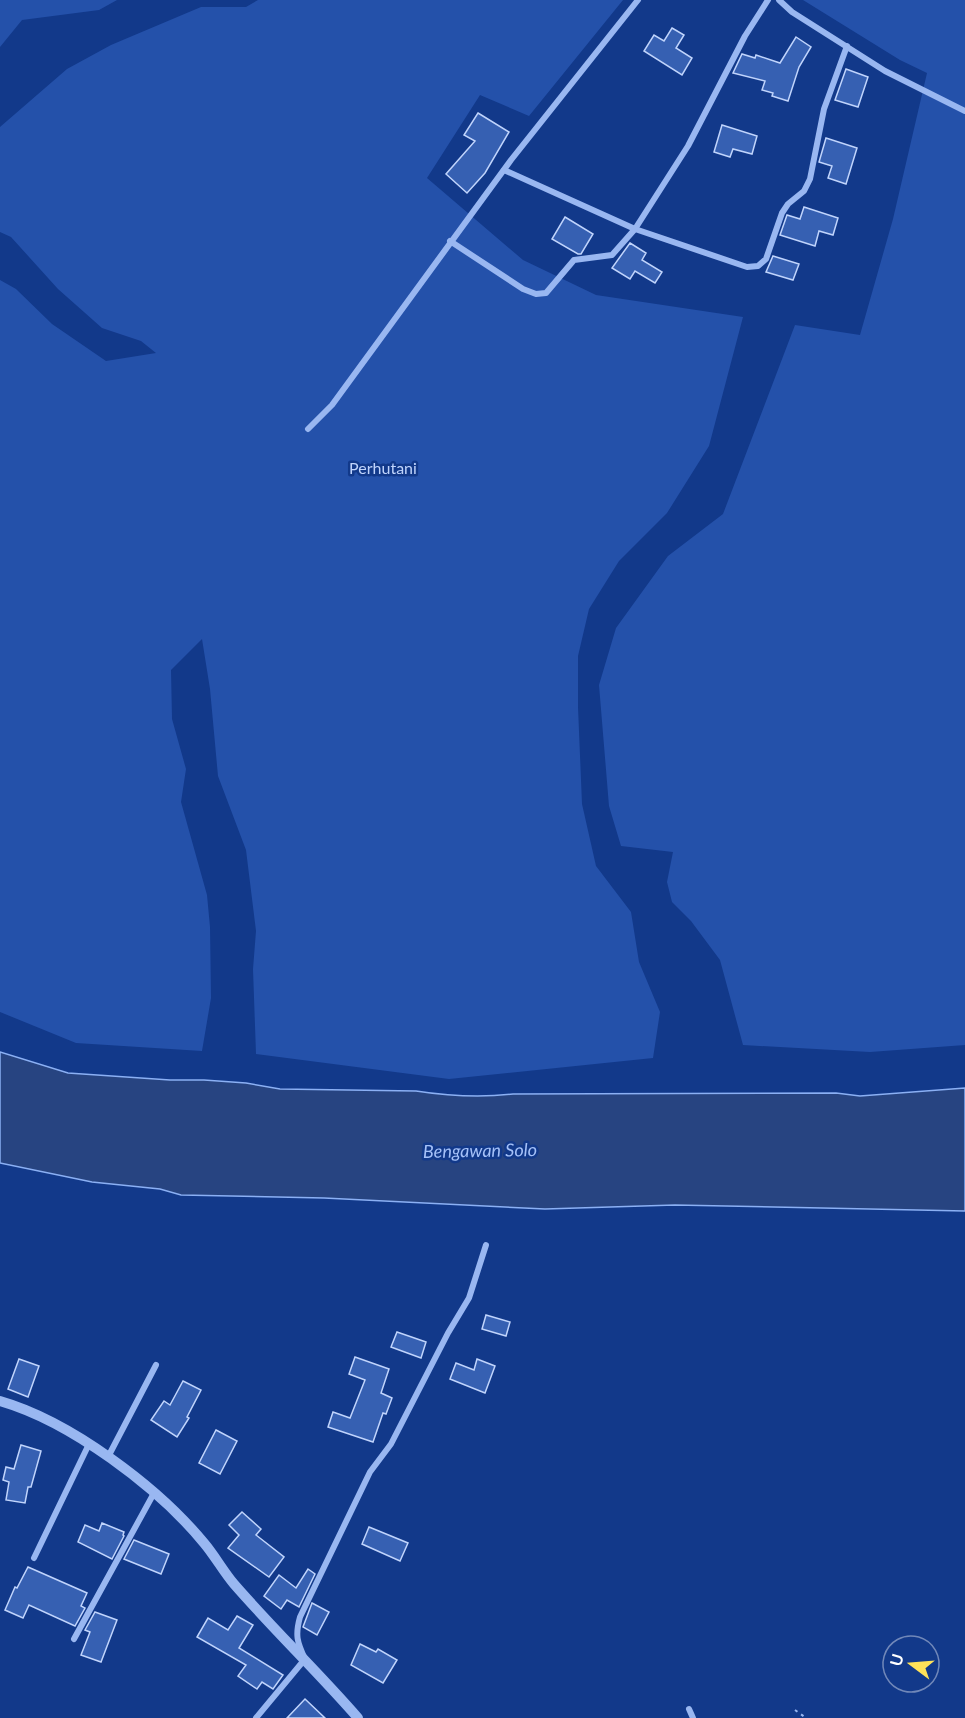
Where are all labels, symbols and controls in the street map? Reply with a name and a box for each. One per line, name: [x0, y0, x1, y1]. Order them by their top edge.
park label: Perhutani: [349, 458, 417, 477]
water label: Bengawan Solo: [423, 1138, 537, 1162]
north arrow: [881, 1634, 941, 1694]
text: U: [885, 1651, 907, 1668]

